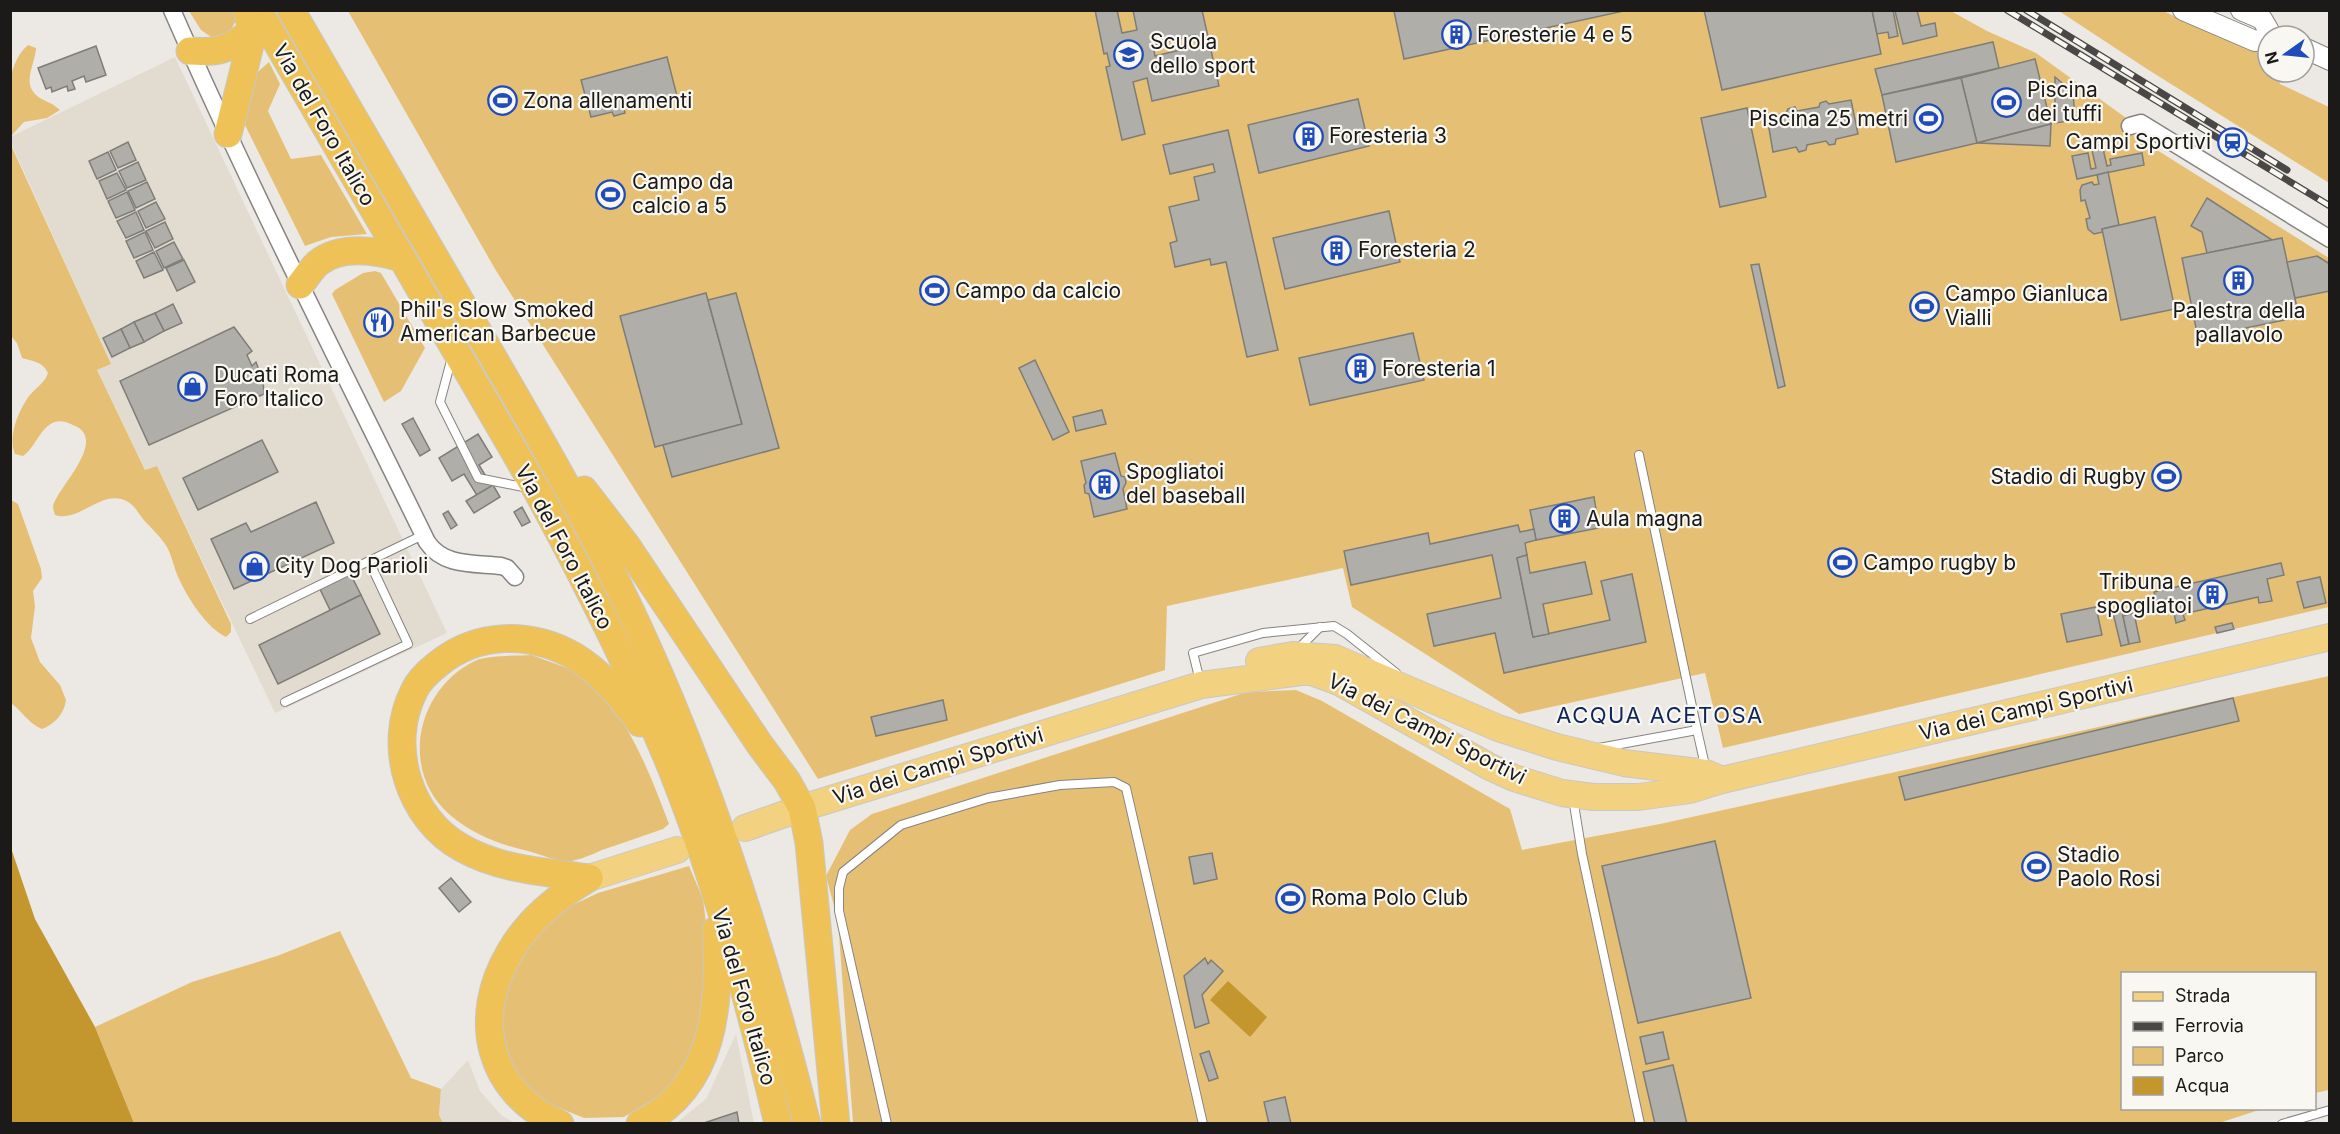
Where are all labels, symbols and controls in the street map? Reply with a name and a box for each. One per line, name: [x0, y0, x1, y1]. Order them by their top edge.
building icon: Foresterie 4 e 5: [1440, 19, 1472, 51]
place label: Foresterie 4 e 5: [1477, 22, 1633, 47]
north arrow: [2256, 24, 2316, 84]
place label: Scuola dello sport: [1150, 29, 1256, 78]
school or university icon: Scuola dello sport: [1113, 38, 1145, 70]
street label: Via del Foro Italico: [268, 39, 381, 210]
text: N: [2260, 49, 2283, 66]
place label: Piscina dei tuffi: [2027, 77, 2102, 126]
sports icon: Zona allenamenti: [486, 85, 518, 117]
sports icon: Piscina dei tuffi: [1990, 86, 2022, 118]
place label: Zona allenamenti: [523, 88, 692, 113]
sports icon: Piscina 25 metri: [1913, 103, 1945, 135]
place label: Piscina 25 metri: [1749, 106, 1908, 131]
building icon: Foresteria 3: [1292, 120, 1324, 152]
place label: Foresteria 3: [1329, 123, 1447, 148]
station icon: Campi Sportivi: [2216, 126, 2248, 158]
place label: Campi Sportivi: [2066, 129, 2211, 154]
place label: Campo da calcio a 5: [632, 169, 734, 218]
sports icon: Campo da calcio a 5: [595, 178, 627, 210]
building icon: Foresteria 2: [1321, 234, 1353, 266]
place label: Foresteria 2: [1358, 237, 1476, 262]
building icon: Palestra della pallavolo: [2223, 264, 2255, 296]
sports icon: Campo da calcio: [918, 275, 950, 307]
place label: Campo da calcio: [955, 278, 1121, 303]
place label: Campo Gianluca Vialli: [1945, 281, 2108, 330]
sports icon: Campo Gianluca Vialli: [1908, 290, 1940, 322]
place label: Phil's Slow Smoked American Barbecue: [400, 297, 596, 346]
place label: Palestra della pallavolo: [2172, 298, 2306, 347]
restaurant icon: Phil's Slow Smoked American Barbecue: [363, 306, 395, 338]
building icon: Foresteria 1: [1345, 353, 1377, 385]
place label: Foresteria 1: [1382, 356, 1496, 381]
place label: Ducati Roma Foro Italico: [214, 362, 339, 411]
shop icon: Ducati Roma Foro Italico: [177, 371, 209, 403]
place label: Spogliatoi del baseball: [1126, 459, 1245, 508]
street label: Via del Foro Italico: [510, 460, 618, 633]
sports icon: Stadio di Rugby: [2151, 461, 2183, 493]
place label: Stadio di Rugby: [1990, 464, 2146, 489]
building icon: Spogliatoi del baseball: [1089, 468, 1121, 500]
building icon: Aula magna: [1549, 503, 1581, 535]
place label: Aula magna: [1586, 506, 1703, 531]
sports icon: Campo rugby b: [1826, 547, 1858, 579]
shop icon: City Dog Parioli: [238, 550, 270, 582]
place label: Campo rugby b: [1863, 550, 2016, 575]
place label: City Dog Parioli: [275, 553, 428, 578]
place label: Tribuna e spogliatoi: [2096, 569, 2192, 618]
building icon: Tribuna e spogliatoi: [2197, 578, 2229, 610]
street label: Via dei Campi Sportivi: [1324, 668, 1530, 789]
street label: Via dei Campi Sportivi: [1917, 672, 2135, 745]
district label: ACQUA ACETOSA: [1556, 702, 1764, 728]
street label: Via dei Campi Sportivi: [830, 722, 1046, 809]
place label: Stadio Paolo Rosi: [2057, 842, 2160, 891]
sports icon: Stadio Paolo Rosi: [2020, 851, 2052, 883]
sports icon: Roma Polo Club: [1274, 882, 1306, 914]
place label: Roma Polo Club: [1311, 885, 1468, 910]
street label: Via del Foro Italico: [707, 905, 782, 1088]
legend: [2121, 972, 2316, 1110]
text: Strada: [2175, 985, 2230, 1006]
text: Ferrovia: [2175, 1015, 2244, 1036]
text: Parco: [2175, 1045, 2224, 1066]
text: Acqua: [2175, 1075, 2229, 1096]

